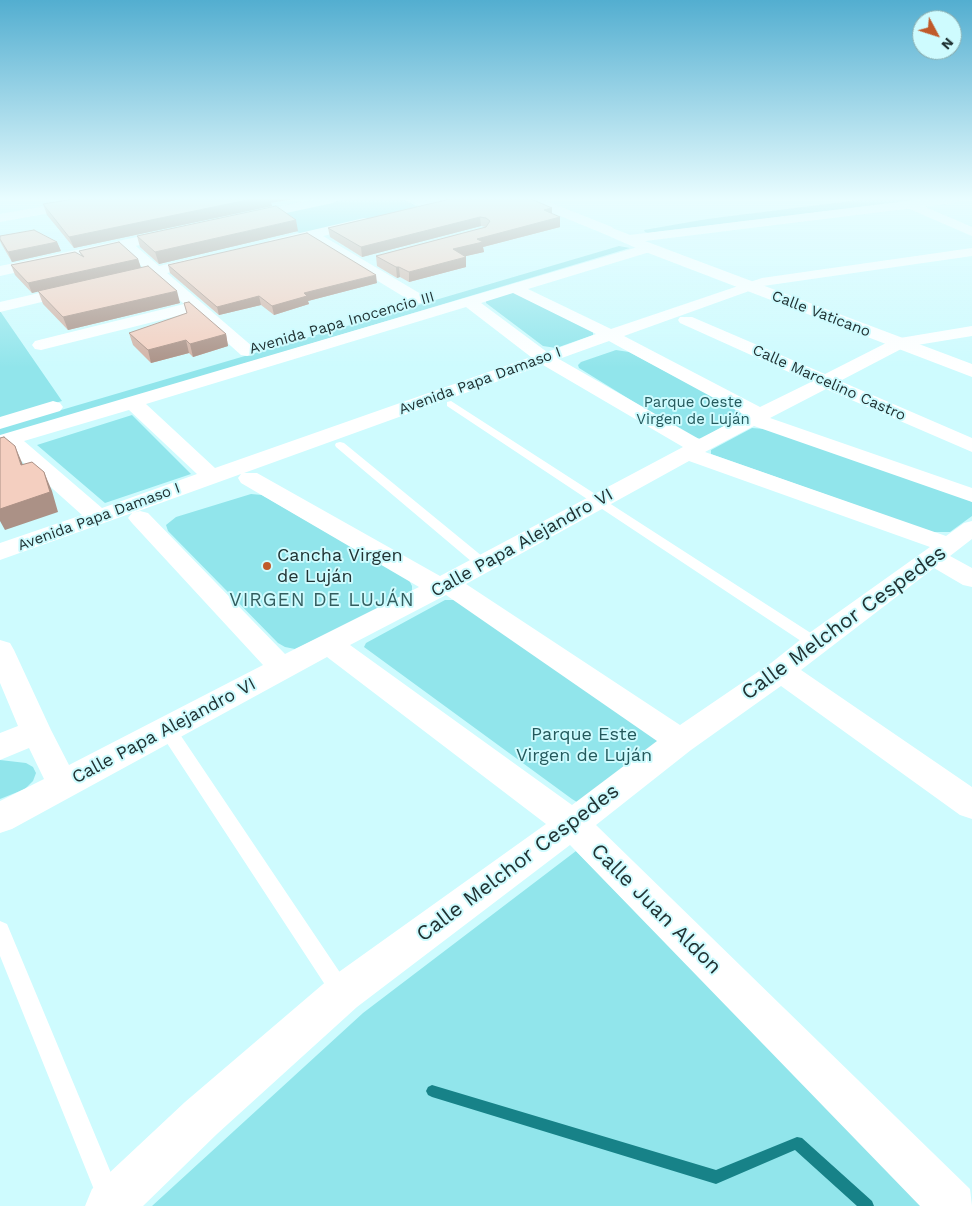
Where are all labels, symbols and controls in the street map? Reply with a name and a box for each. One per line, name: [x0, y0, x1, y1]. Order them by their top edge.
north arrow: [912, 10, 962, 60]
text: N: [938, 35, 957, 53]
street label: Calle Vaticano: [769, 287, 873, 341]
street label: Avenida Papa Inocencio III: [247, 288, 437, 358]
street label: Calle Marcelino Castro: [750, 341, 908, 425]
street label: Avenida Papa Damaso I: [396, 343, 564, 419]
park label: Parque Oeste Virgen de Luján: [636, 394, 750, 429]
street label: Avenida Papa Damaso I: [15, 479, 183, 555]
street label: Calle Papa Alejandro VI: [427, 484, 617, 602]
street label: Calle Melchor Cespedes: [737, 540, 951, 706]
place label: Cancha Virgen de Luján: [277, 545, 403, 588]
marker: Cancha Virgen de Luján: [261, 560, 273, 572]
district label: VIRGEN DE LUJÁN: [227, 589, 417, 611]
street label: Calle Papa Alejandro VI: [68, 673, 260, 789]
park label: Parque Este Virgen de Luján: [516, 724, 652, 766]
street label: Calle Melchor Cespedes: [412, 779, 624, 947]
street label: Calle Juan Aldon: [586, 839, 726, 979]

